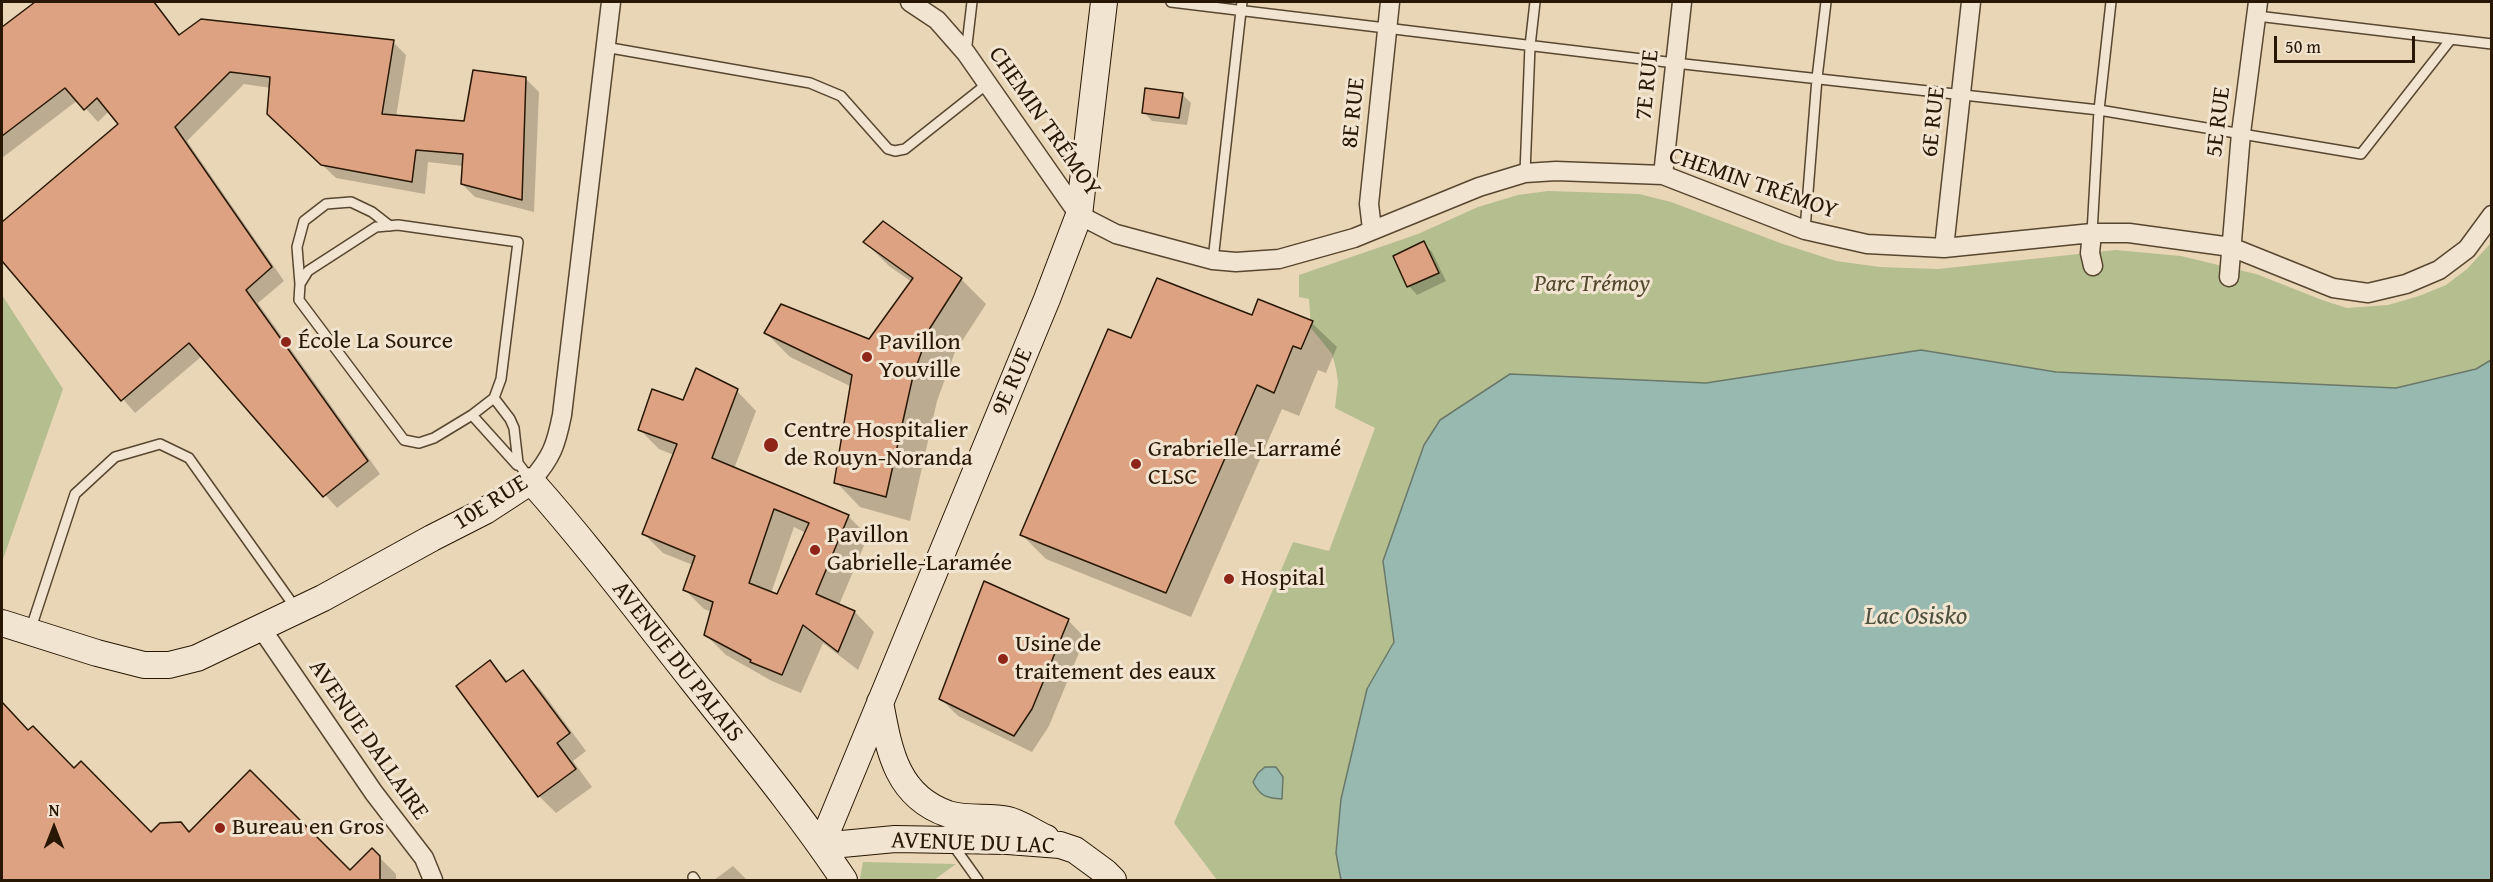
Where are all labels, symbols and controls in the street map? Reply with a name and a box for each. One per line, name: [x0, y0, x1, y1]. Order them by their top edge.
scale bar: [2277, 24, 2418, 62]
text: 50 m: [2285, 33, 2321, 60]
street label: CHEMIN TRÉMOY: [982, 41, 1106, 203]
street label: 7E RUE: [1630, 48, 1666, 122]
street label: 8E RUE: [1336, 76, 1372, 150]
street label: 6E RUE: [1916, 85, 1952, 159]
street label: 5E RUE: [2200, 85, 2238, 159]
street label: CHEMIN TRÉMOY: [1665, 142, 1841, 226]
park label: Parc Trémoy: [1534, 271, 1650, 299]
place label: École La Source: [298, 328, 453, 356]
place label: Pavillon Youville: [879, 329, 961, 385]
marker: École La Source: [279, 335, 293, 349]
street label: 9E RUE: [986, 344, 1040, 420]
marker: Pavillon Youville: [860, 350, 874, 364]
place label: Centre Hospitalier de Rouyn-Noranda: [784, 417, 973, 473]
marker: Centre Hospitalier de Rouyn-Noranda: [762, 436, 780, 454]
place label: Grabrielle-Larramé CLSC: [1148, 436, 1341, 492]
marker: Grabrielle-Larramé CLSC: [1129, 457, 1143, 471]
street label: 10E RUE: [448, 469, 534, 537]
place label: Pavillon Gabrielle-Laramée: [827, 522, 1012, 578]
marker: Pavillon Gabrielle-Laramée: [808, 543, 822, 557]
place label: Hospital: [1241, 565, 1325, 593]
marker: Hospital: [1222, 572, 1236, 586]
street label: AVENUE DU PALAIS: [605, 576, 749, 748]
water label: Lac Osisko: [1865, 601, 1967, 633]
place label: Usine de traitement des eaux: [1015, 631, 1216, 687]
marker: Usine de traitement des eaux: [996, 652, 1010, 666]
street label: AVENUE DALLAIRE: [302, 654, 434, 826]
north arrow: [24, 798, 84, 858]
text: N: [49, 798, 59, 822]
place label: Bureau en Gros: [232, 814, 384, 842]
marker: Bureau en Gros: [213, 821, 227, 835]
street label: AVENUE DU LAC: [891, 827, 1055, 861]

